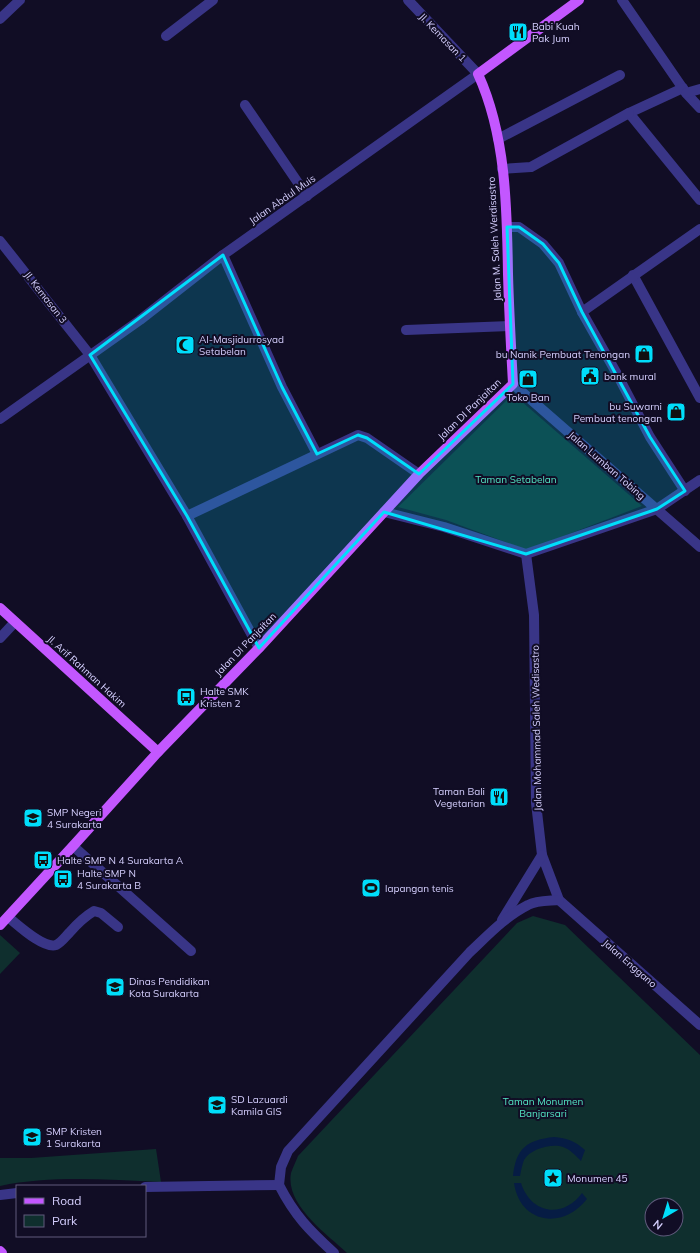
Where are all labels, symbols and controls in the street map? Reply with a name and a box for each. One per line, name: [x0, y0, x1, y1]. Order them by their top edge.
street label: Jl. Kemasan 1: [416, 10, 469, 64]
place label: Babi Kuah Pak Jum: [532, 20, 580, 45]
restaurant icon: Babi Kuah Pak Jum: [507, 21, 529, 43]
street label: Jalan Abdul Muis: [247, 172, 318, 227]
street label: Jalan M. Saleh Werdisastro: [485, 176, 504, 302]
street label: Jl. Kemasan 3: [21, 269, 70, 326]
place label: Al-Masjidurrosyad Setabelan: [199, 333, 284, 358]
mosque icon: Al-Masjidurrosyad Setabelan: [174, 334, 196, 356]
shop icon: bu Nanik Pembuat Tenongan: [633, 343, 655, 365]
place label: bu Nanik Pembuat Tenongan: [496, 348, 630, 361]
public building icon: bank mural: [579, 365, 601, 387]
shop icon: Toko Ban: [517, 368, 539, 390]
place label: bank mural: [604, 370, 656, 383]
street label: Jalan DI Panjaitan: [435, 376, 504, 443]
place label: Toko Ban: [507, 391, 550, 404]
place label: bu Suwarni Pembuat tenongan: [573, 400, 662, 425]
shop icon: bu Suwarni Pembuat tenongan: [665, 401, 687, 423]
street label: Jalan Lumban Tobing: [566, 428, 648, 502]
park label: Taman Setabelan: [475, 473, 557, 486]
street label: Jalan DI Panjaitan: [212, 610, 279, 679]
street label: Jl. Arif Rahman Hakim: [44, 632, 129, 710]
street label: Jalan Mohammad Saleh Wedisastro: [529, 645, 544, 811]
place label: Halte SMK Kristen 2: [200, 685, 249, 710]
bus stop icon: Halte SMK Kristen 2: [175, 686, 197, 708]
place label: Taman Bali Vegetarian: [433, 785, 485, 810]
restaurant icon: Taman Bali Vegetarian: [488, 786, 510, 808]
place label: SMP Negeri 4 Surakarta: [47, 806, 102, 831]
school or university icon: SMP Negeri 4 Surakarta: [22, 807, 44, 829]
bus stop icon: Halte SMP N 4 Surakarta A: [32, 849, 54, 871]
place label: Halte SMP N 4 Surakarta A: [57, 854, 184, 867]
place label: Halte SMP N 4 Surakarta B: [77, 867, 141, 892]
bus stop icon: Halte SMP N 4 Surakarta B: [52, 868, 74, 890]
sports icon: lapangan tenis: [360, 877, 382, 899]
place label: lapangan tenis: [385, 882, 454, 895]
street label: Jalan Enggano: [600, 936, 660, 991]
place label: Dinas Pendidikan Kota Surakarta: [129, 975, 210, 1000]
school or university icon: Dinas Pendidikan Kota Surakarta: [104, 976, 126, 998]
place label: SD Lazuardi Kamila GIS: [231, 1093, 288, 1118]
school or university icon: SD Lazuardi Kamila GIS: [206, 1094, 228, 1116]
park label: Taman Monumen Banjarsari: [503, 1095, 583, 1120]
place label: SMP Kristen 1 Surakarta: [46, 1125, 102, 1150]
school or university icon: SMP Kristen 1 Surakarta: [21, 1126, 43, 1148]
place icon: Monumen 45: [542, 1167, 564, 1189]
place label: Monumen 45: [567, 1172, 628, 1185]
legend: [16, 1185, 146, 1237]
text: Road: [52, 1193, 81, 1208]
north arrow: [644, 1197, 684, 1237]
text: Park: [52, 1213, 78, 1228]
text: N: [650, 1217, 665, 1233]

